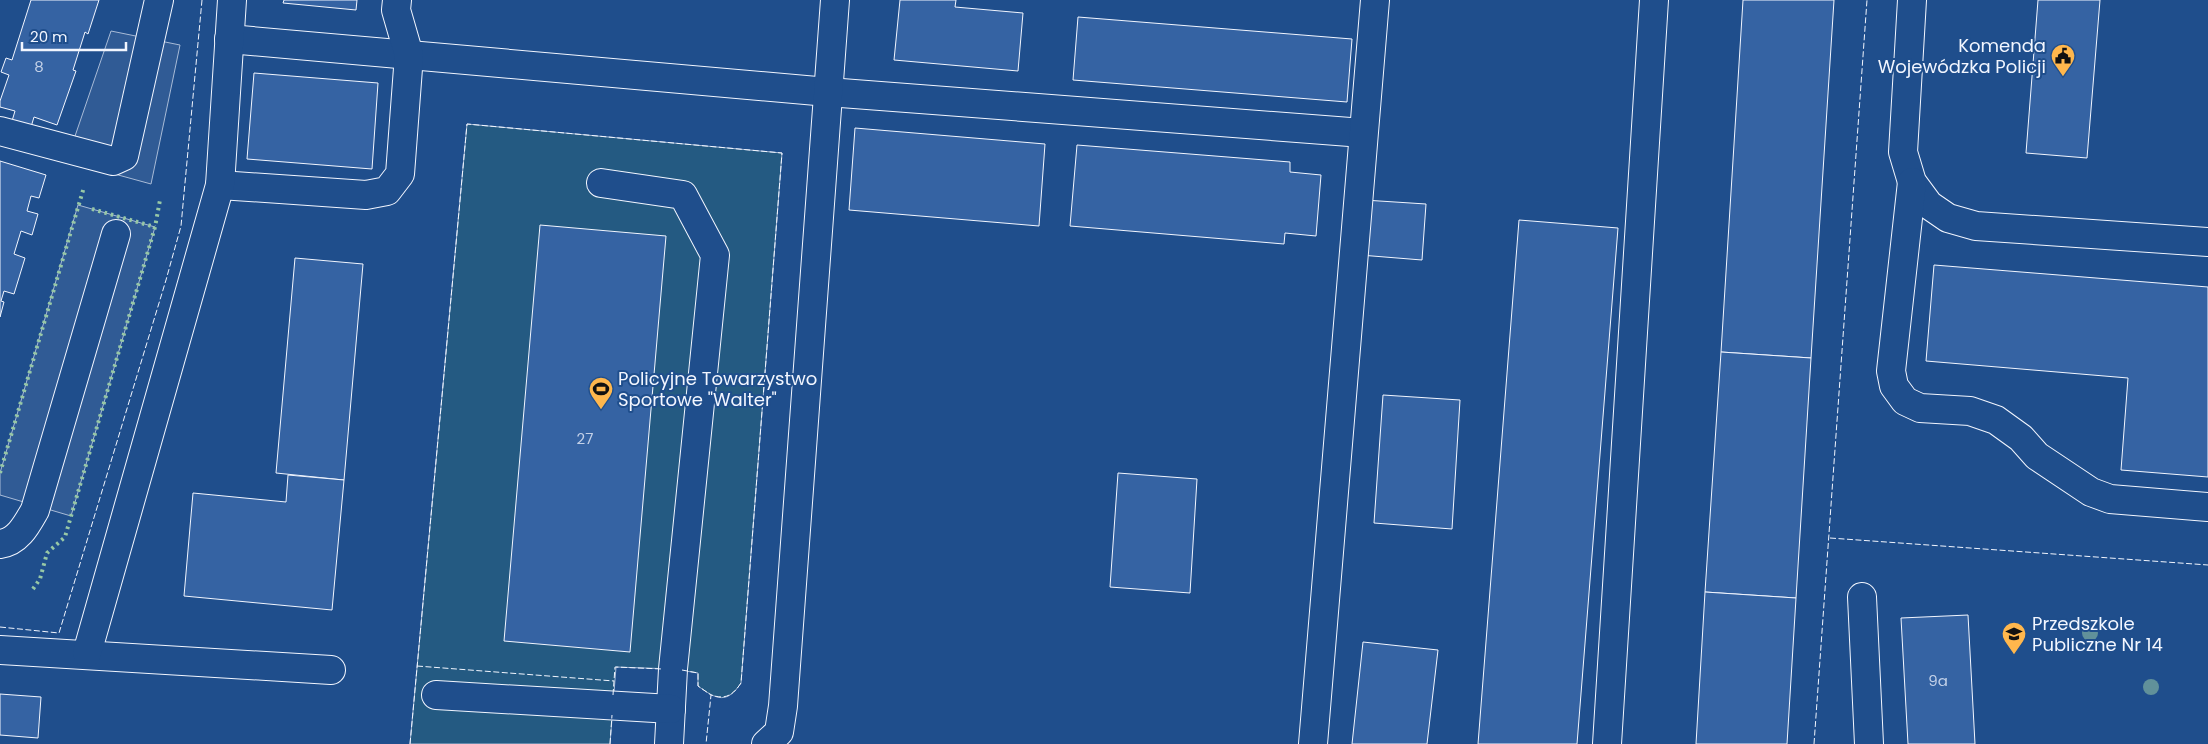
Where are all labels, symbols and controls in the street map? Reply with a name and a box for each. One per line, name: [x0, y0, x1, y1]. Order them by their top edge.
scale bar: [22, 20, 126, 52]
text: 20 m: [30, 26, 68, 47]
place label: Komenda Wojewódzka Policji: [1878, 33, 2046, 79]
public building icon: Komenda Wojewódzka Policji: [2050, 43, 2076, 77]
house number: 8: [34, 56, 44, 77]
place label: Policyjne Towarzystwo Sportowe "Walter": [618, 366, 817, 412]
sports icon: Policyjne Towarzystwo Sportowe "Walter": [588, 376, 614, 410]
house number: 27: [577, 428, 593, 449]
place label: Przedszkole Publiczne Nr 14: [2032, 611, 2163, 657]
school or university icon: Przedszkole Publiczne Nr 14: [2001, 621, 2027, 655]
house number: 9a: [1928, 670, 1948, 691]

